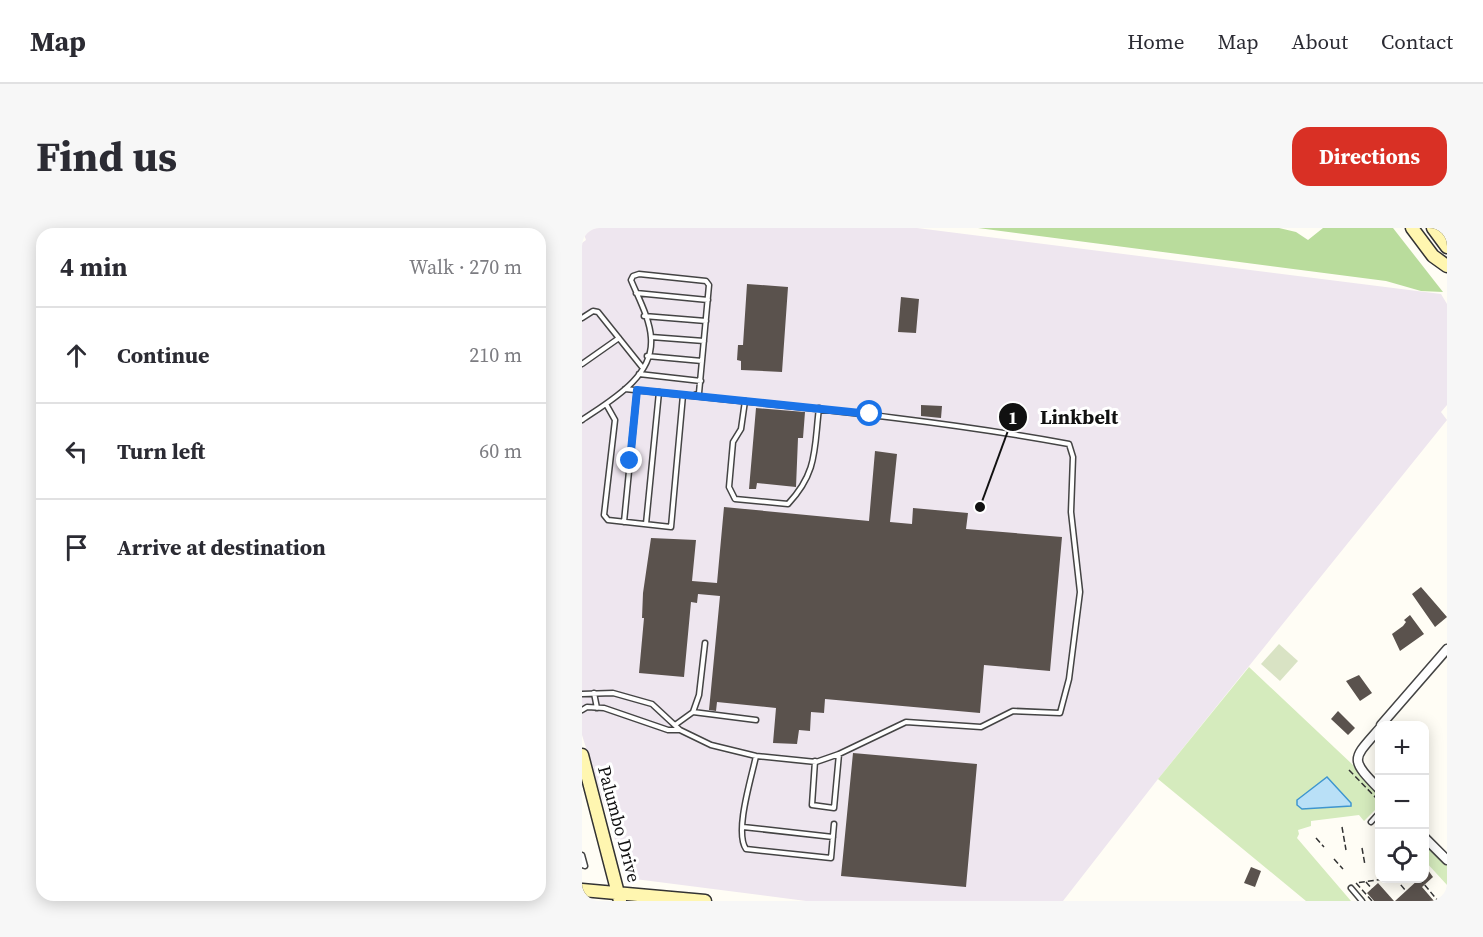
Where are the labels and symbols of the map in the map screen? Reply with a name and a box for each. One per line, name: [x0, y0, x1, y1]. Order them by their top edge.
callout: Linkbelt: [998, 398, 1130, 436]
route start: [856, 400, 882, 426]
text: Linkbelt: [1040, 403, 1119, 431]
text: 1: [1008, 405, 1018, 430]
route end: [616, 447, 642, 473]
street label: Palumbo Drive: [592, 763, 647, 885]

